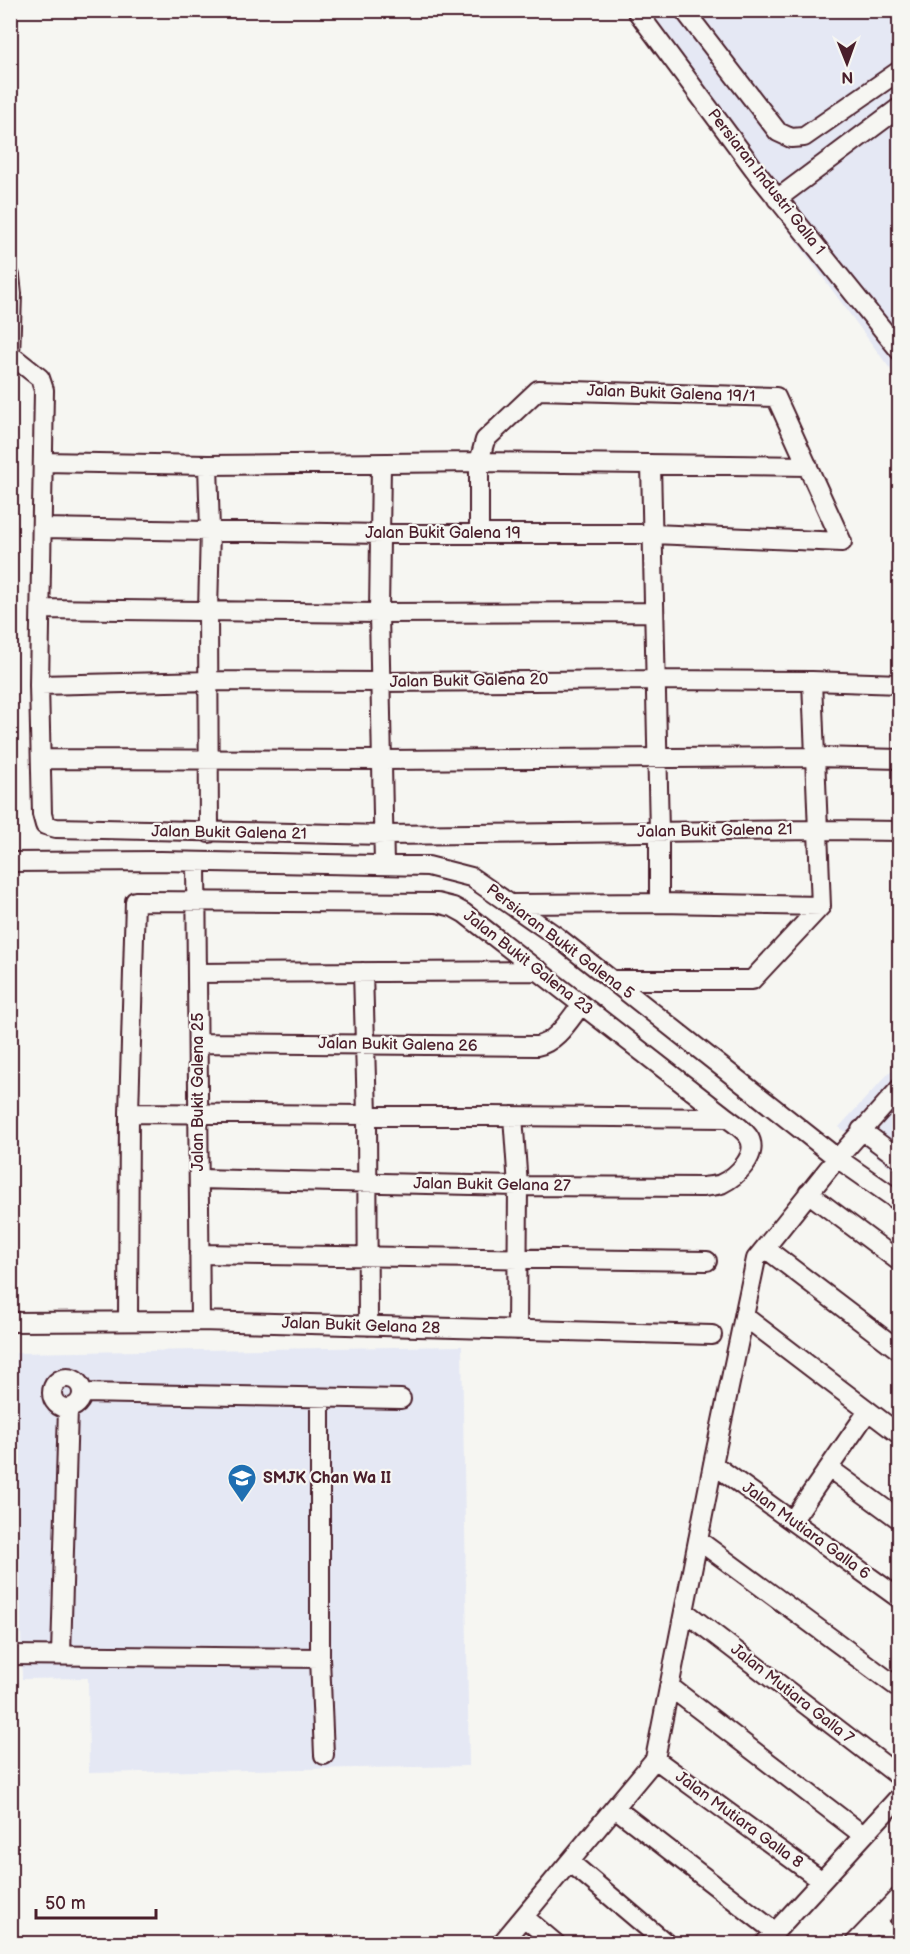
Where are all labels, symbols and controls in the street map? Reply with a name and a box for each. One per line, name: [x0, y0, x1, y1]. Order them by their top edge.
north arrow: [817, 33, 877, 93]
text: N: [841, 67, 853, 86]
street label: Persiaran Industri Galla 1: [703, 105, 829, 259]
street label: Jalan Bukit Galena 19/1: [586, 382, 756, 406]
street label: Jalan Bukit Galena 19: [365, 524, 521, 543]
street label: Jalan Bukit Galena 20: [389, 670, 549, 692]
street label: Jalan Bukit Galena 21: [637, 820, 793, 842]
street label: Jalan Bukit Galena 21: [151, 822, 307, 844]
street label: Persiaran Bukit Galena 5: [483, 880, 637, 1004]
street label: Jalan Bukit Galena 23: [460, 907, 597, 1020]
street label: Jalan Bukit Galena 25: [189, 1013, 208, 1171]
street label: Jalan Bukit Galena 26: [318, 1034, 478, 1056]
street label: Jalan Bukit Gelana 27: [413, 1174, 571, 1196]
street label: Jalan Bukit Gelana 28: [281, 1314, 441, 1338]
school or university icon: SMJK Chan Wa II: [226, 1462, 258, 1504]
place label: SMJK Chan Wa II: [263, 1469, 391, 1488]
street label: Jalan Mutiara Galla 6: [738, 1478, 874, 1584]
street label: Jalan Mutiara Galla 7: [727, 1640, 857, 1748]
street label: Jalan Mutiara Galla 8: [672, 1767, 806, 1873]
scale bar: [36, 1882, 156, 1920]
text: 50 m: [45, 1893, 86, 1914]

